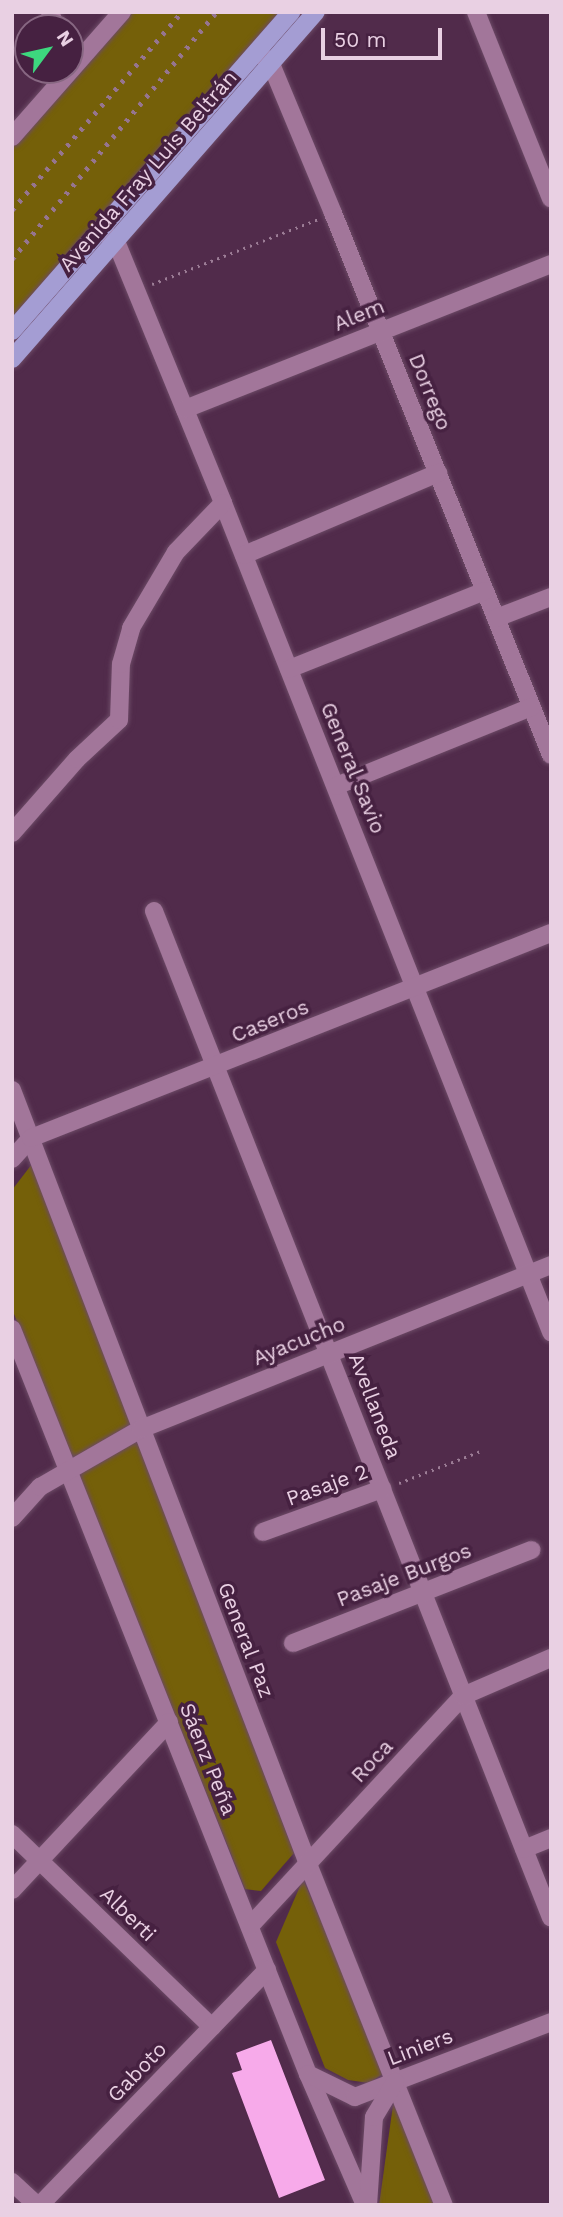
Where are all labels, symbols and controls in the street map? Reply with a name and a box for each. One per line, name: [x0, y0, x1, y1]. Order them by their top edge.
north arrow: [14, 14, 84, 84]
scale bar: [325, 14, 446, 58]
text: N: [52, 26, 79, 51]
text: 50 m: [334, 27, 386, 52]
street label: Avenida Fray Luis Beltrán: [53, 65, 243, 277]
street label: Alem: [330, 293, 388, 337]
street label: Dorrego: [403, 350, 457, 434]
street label: General Savio: [315, 698, 391, 838]
street label: Caseros: [228, 994, 312, 1048]
street label: Ayacucho: [249, 1311, 349, 1371]
street label: Avellaneda: [343, 1350, 407, 1462]
street label: Pasaje 2: [283, 1459, 371, 1511]
street label: Pasaje Burgos: [333, 1538, 475, 1612]
street label: General Paz: [212, 1578, 280, 1702]
street label: Sáenz Peña: [174, 1699, 242, 1819]
street label: Roca: [346, 1734, 398, 1788]
street label: Alberti: [95, 1881, 161, 1947]
street label: Liniers: [384, 2023, 456, 2071]
street label: Gaboto: [102, 2037, 172, 2107]

